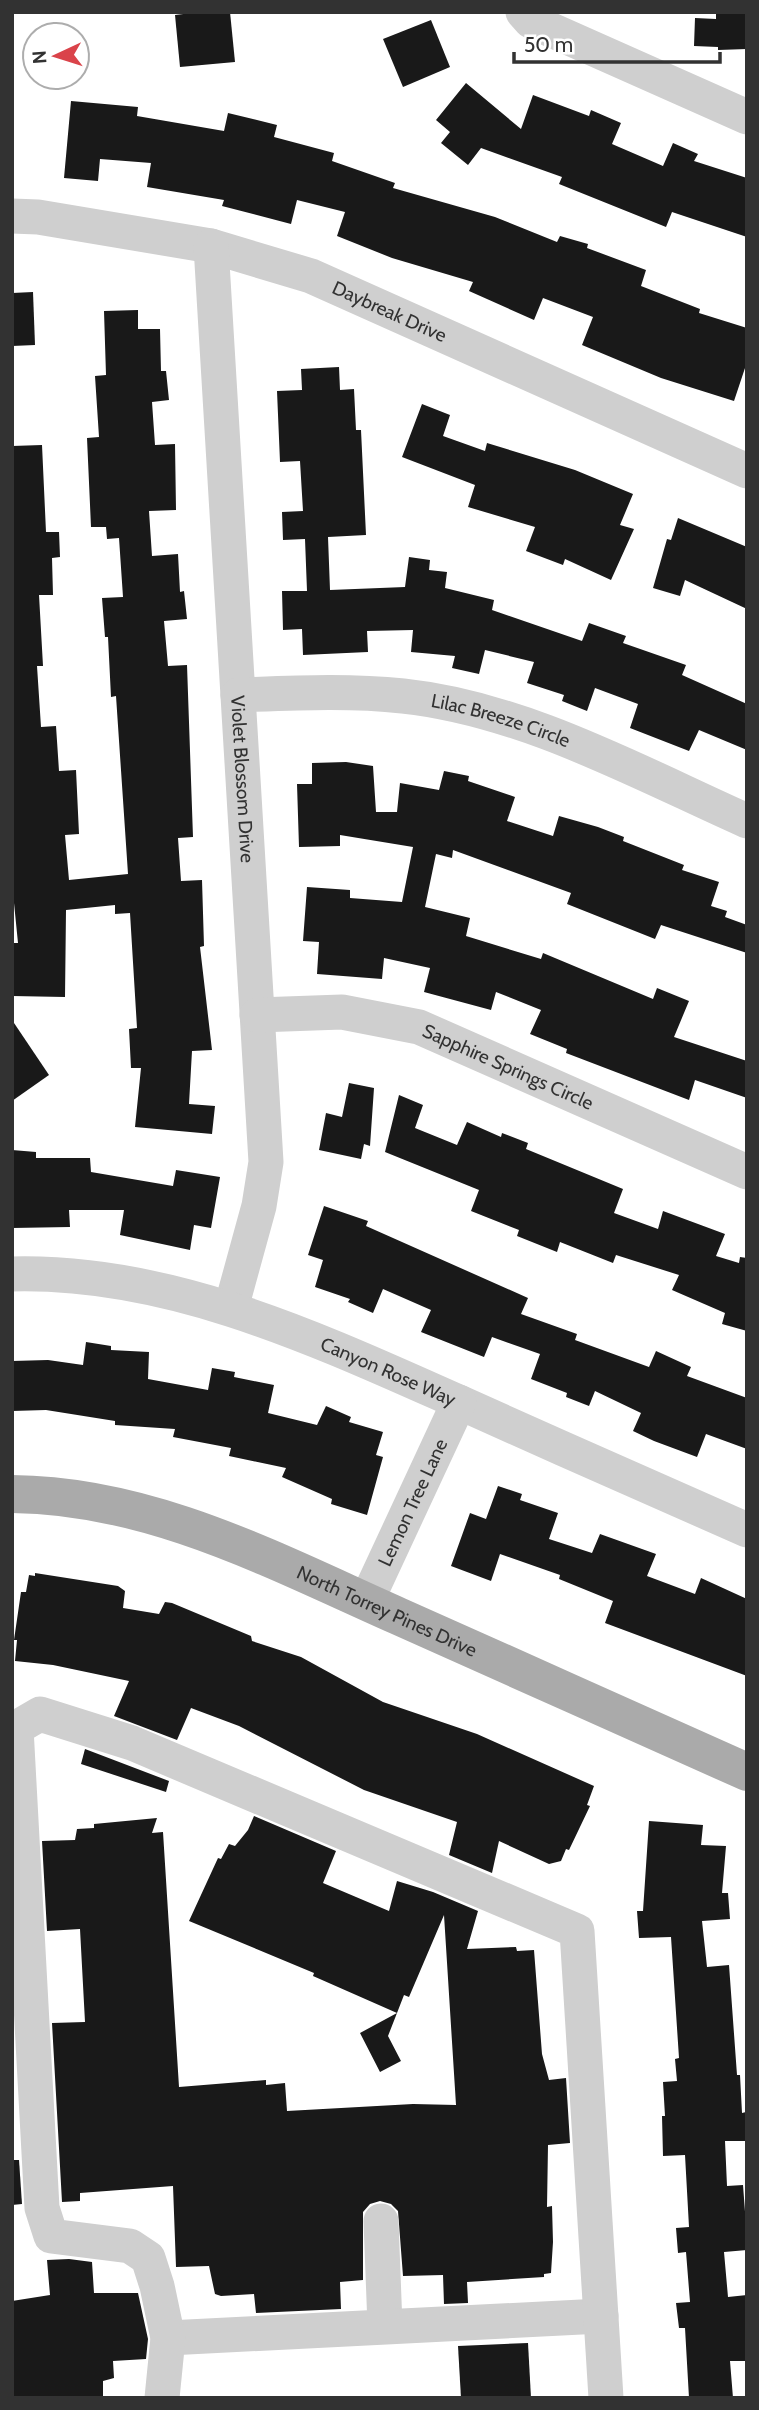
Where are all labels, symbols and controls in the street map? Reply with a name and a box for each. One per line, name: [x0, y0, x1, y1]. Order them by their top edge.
north arrow: [21, 21, 91, 91]
scale bar: [514, 21, 720, 65]
text: 50 m: [524, 32, 573, 57]
text: N: [28, 50, 51, 65]
street label: Daybreak Drive: [329, 276, 451, 347]
street label: Lilac Breeze Circle: [429, 689, 574, 752]
street label: Violet Blossom Drive: [227, 695, 260, 864]
street label: Sapphire Springs Circle: [419, 1019, 597, 1114]
street label: Canyon Rose Way: [317, 1332, 460, 1411]
street label: Lemon Tree Lane: [373, 1435, 452, 1570]
street label: North Torrey Pines Drive: [293, 1560, 481, 1661]

